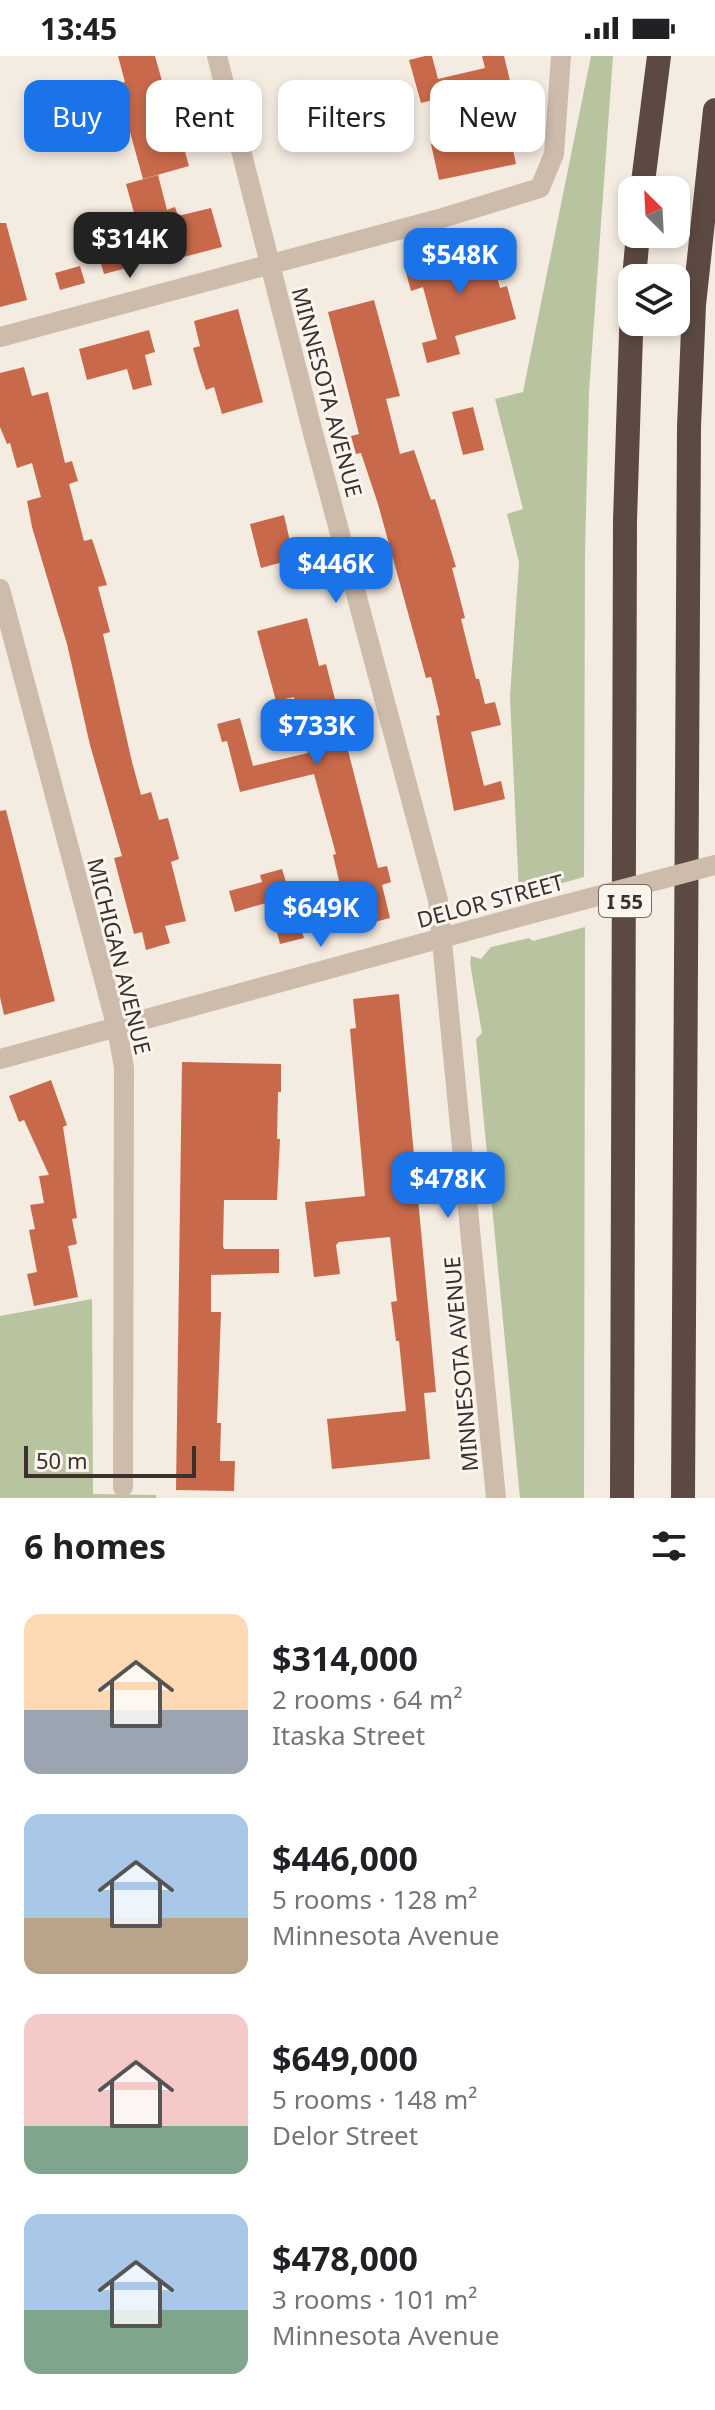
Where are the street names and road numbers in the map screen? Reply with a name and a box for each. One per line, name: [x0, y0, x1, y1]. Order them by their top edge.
street label: MINNESOTA AVENUE: [286, 284, 370, 500]
street label: MICHIGAN AVENUE: [81, 855, 159, 1057]
street label: DELOR STREET: [413, 866, 567, 934]
road number: I 55: [599, 885, 651, 917]
street label: MINNESOTA AVENUE: [436, 1255, 484, 1473]

